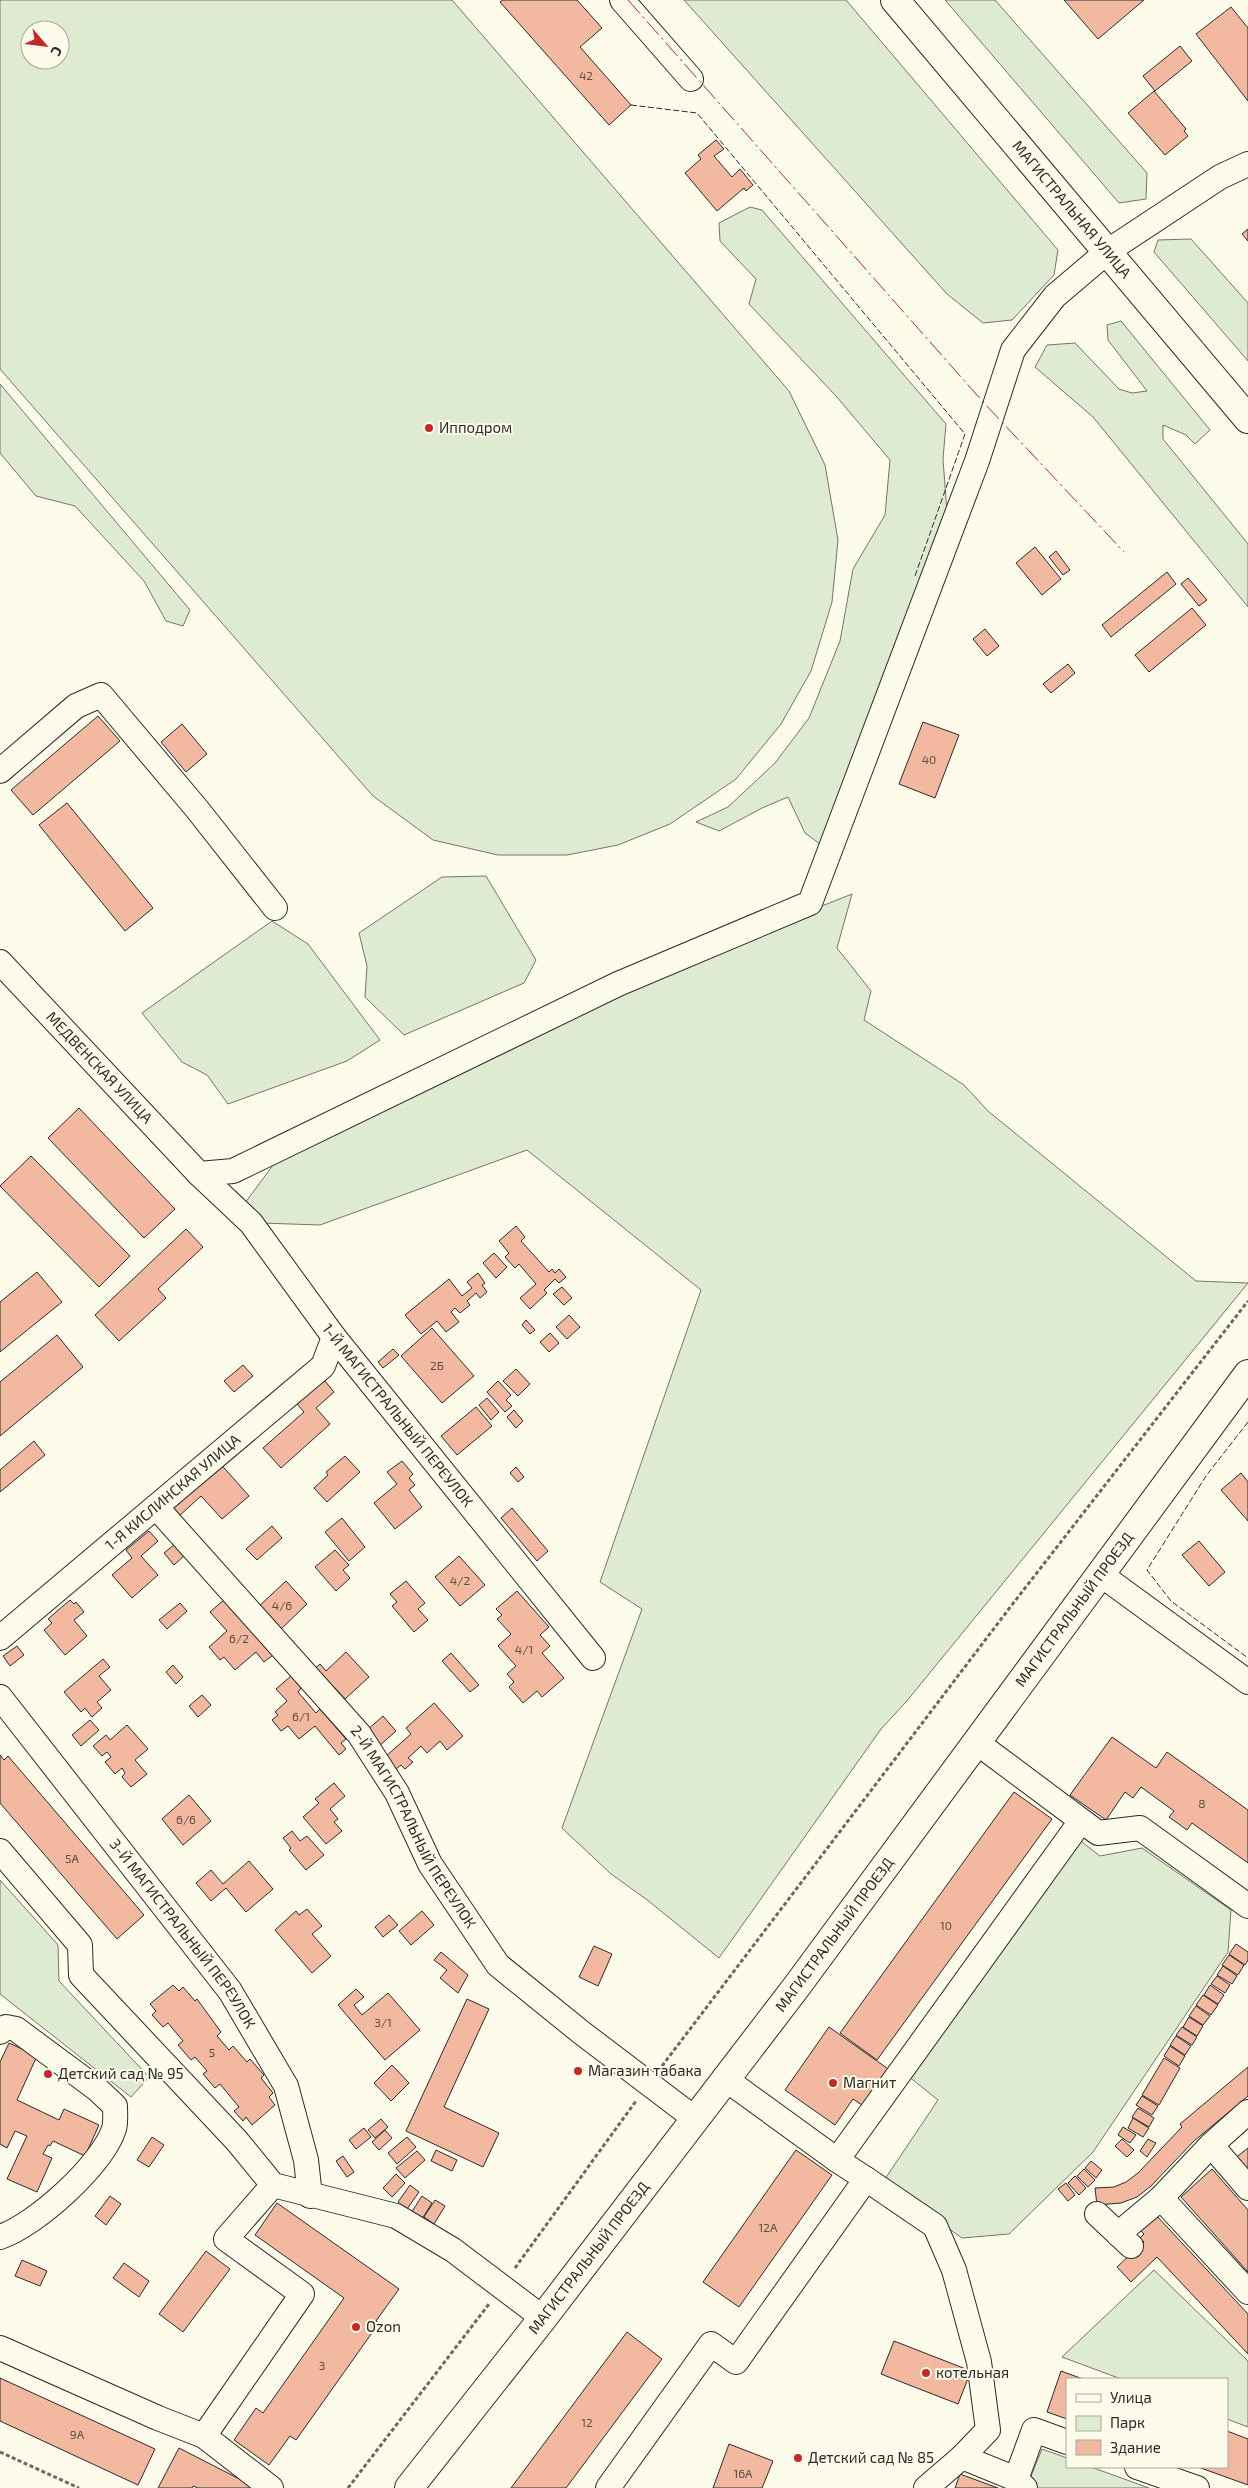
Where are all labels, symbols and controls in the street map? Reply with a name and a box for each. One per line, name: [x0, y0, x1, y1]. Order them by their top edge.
north arrow: [20, 20, 70, 70]
text: С: [47, 44, 66, 59]
house number: 42: [579, 68, 593, 82]
street label: МАГИСТРАЛЬНАЯ УЛИЦА: [1009, 136, 1136, 282]
place label: Ипподром: [439, 418, 512, 436]
marker: Ипподром: [423, 422, 435, 434]
house number: 40: [922, 752, 936, 766]
street label: МЕДВЕНСКАЯ УЛИЦА: [43, 1007, 157, 1127]
street label: 1-Й МАГИСТРАЛЬНЫЙ ПЕРЕУЛОК: [319, 1320, 477, 1510]
house number: 2Б: [430, 1358, 444, 1372]
street label: 1-Я КИСЛИНСКАЯ УЛИЦА: [101, 1429, 244, 1553]
street label: МАГИСТРАЛЬНЫЙ ПРОЕЗД: [1011, 1528, 1136, 1690]
house number: 4/2: [450, 1573, 470, 1587]
house number: 4/6: [272, 1598, 292, 1612]
house number: 6/2: [229, 1631, 249, 1645]
house number: 4/1: [515, 1642, 533, 1656]
house number: 6/1: [292, 1709, 310, 1723]
street label: 2-Й МАГИСТРАЛЬНЫЙ ПЕРЕУЛОК: [347, 1721, 481, 1931]
house number: 8: [1198, 1796, 1206, 1810]
house number: 6/6: [176, 1812, 196, 1826]
street label: 3-Й МАГИСТРАЛЬНЫЙ ПЕРЕУЛОК: [106, 1835, 260, 2031]
house number: 5А: [65, 1851, 79, 1865]
street label: МАГИСТРАЛЬНЫЙ ПРОЕЗД: [771, 1854, 897, 2015]
house number: 10: [940, 1918, 952, 1932]
house number: 3/1: [374, 2015, 392, 2029]
house number: 5: [209, 2045, 215, 2059]
place label: Магазин табака: [588, 2061, 702, 2079]
place label: Детский сад № 95: [58, 2064, 184, 2082]
marker: Магазин табака: [572, 2065, 584, 2077]
marker: Детский сад № 95: [42, 2068, 54, 2080]
place label: Магнит: [843, 2073, 896, 2091]
marker: Магнит: [827, 2077, 839, 2089]
street label: МАГИСТРАЛЬНЫЙ ПРОЕЗД: [524, 2178, 652, 2337]
house number: 12А: [759, 2220, 778, 2234]
place label: Ozon: [366, 2317, 401, 2335]
marker: Ozon: [350, 2321, 362, 2333]
house number: 3: [319, 2358, 325, 2372]
place label: котельная: [936, 2363, 1009, 2381]
marker: котельная: [920, 2367, 932, 2379]
legend: [1066, 2378, 1228, 2468]
text: Улица: [1110, 2388, 1152, 2406]
text: Парк: [1110, 2413, 1145, 2431]
house number: 12: [581, 2415, 593, 2429]
house number: 9А: [70, 2427, 85, 2441]
text: Здание: [1110, 2438, 1161, 2456]
place label: Детский сад № 85: [808, 2448, 934, 2466]
marker: Детский сад № 85: [792, 2452, 804, 2464]
house number: 16А: [733, 2466, 753, 2480]

